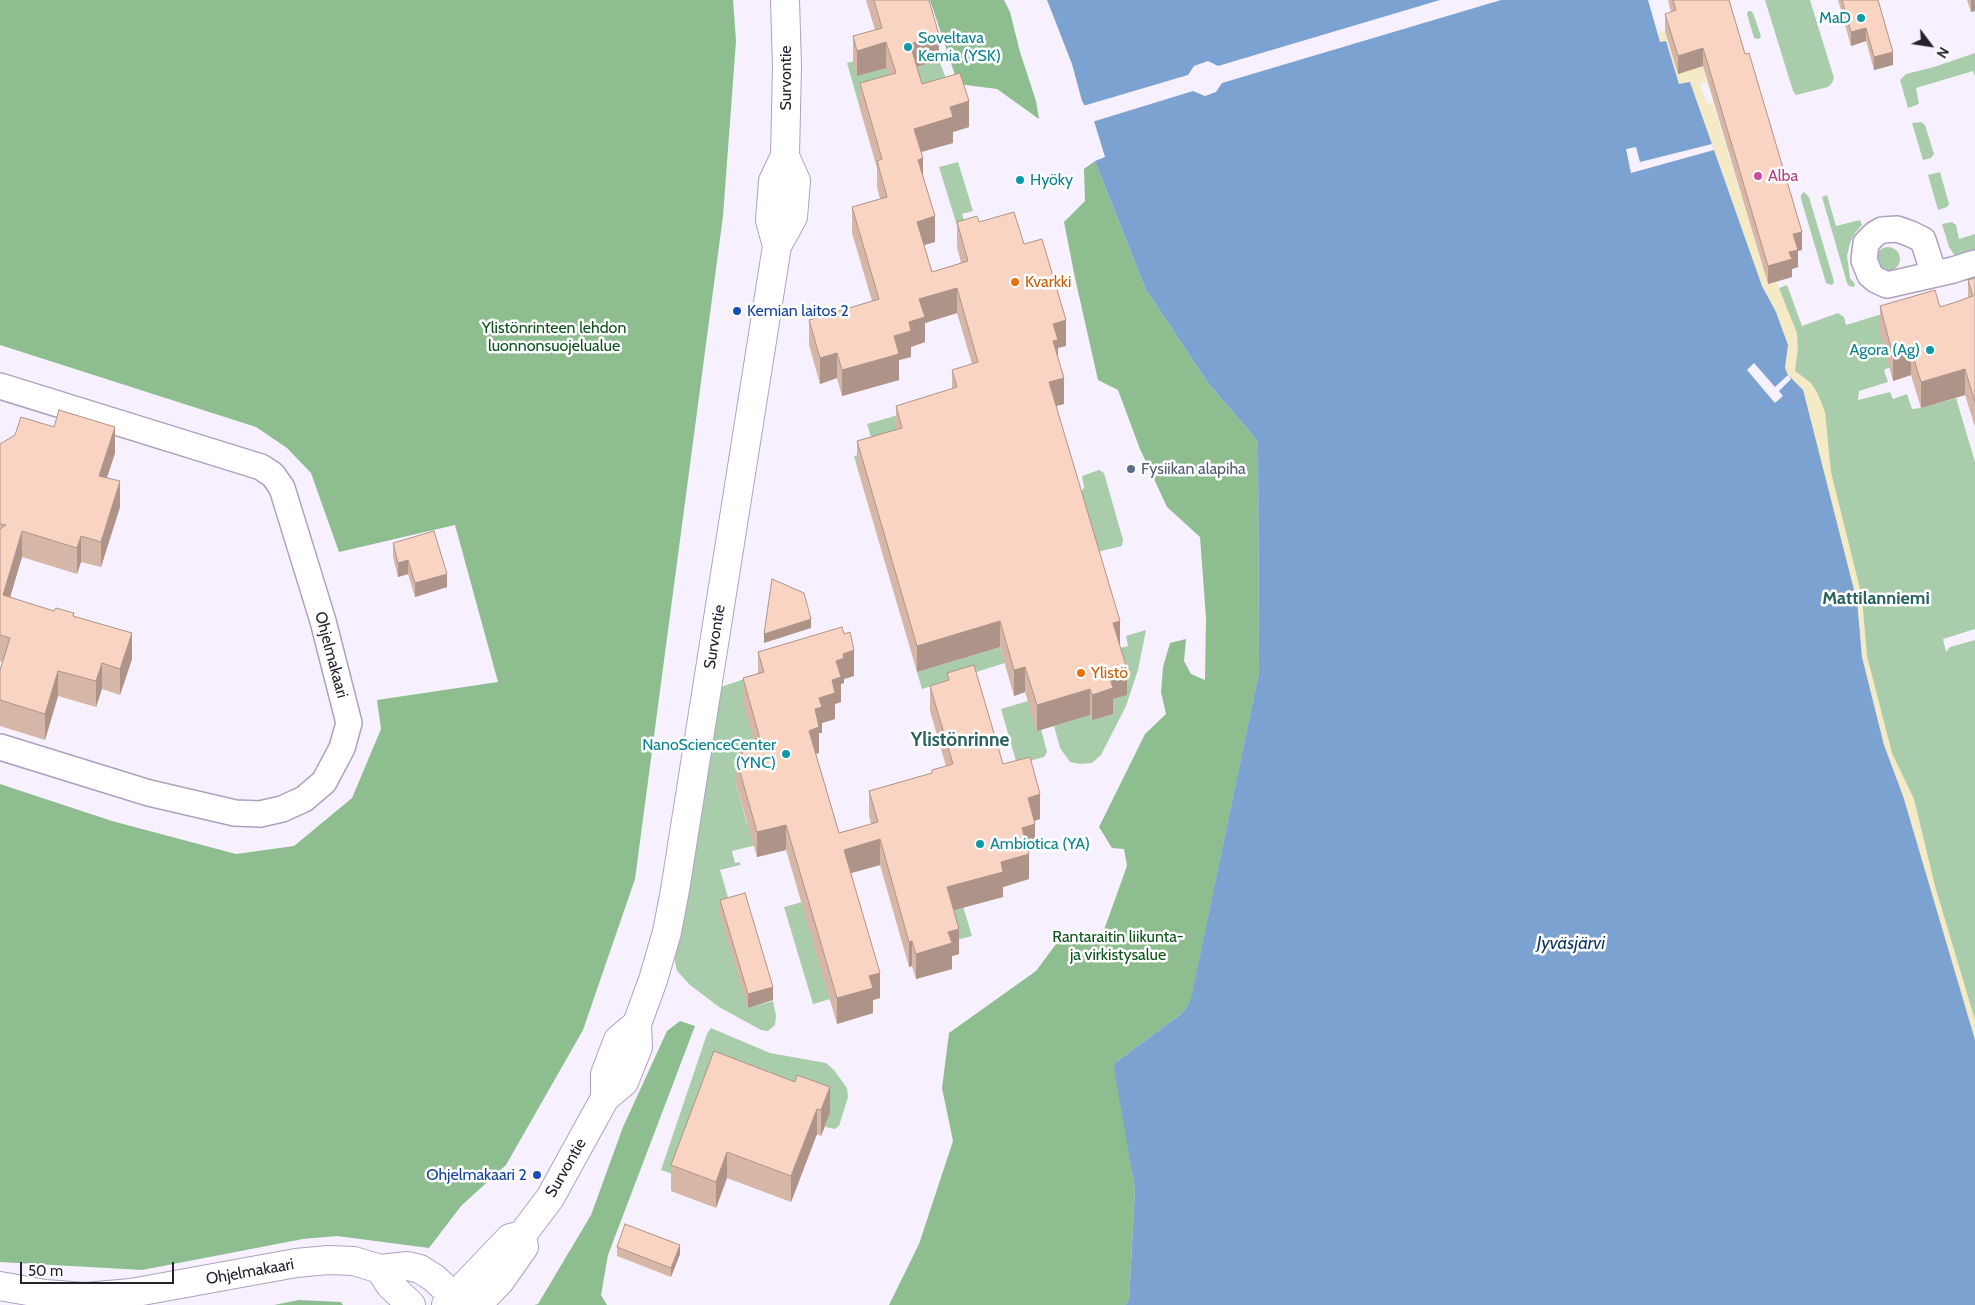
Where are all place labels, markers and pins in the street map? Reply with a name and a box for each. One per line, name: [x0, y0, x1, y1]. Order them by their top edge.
place label: MaD: [1819, 8, 1851, 28]
marker: MaD: [1855, 12, 1867, 24]
place label: Soveltava Kemia (YSK): [918, 28, 1001, 66]
marker: Soveltava Kemia (YSK): [902, 41, 914, 53]
place label: Alba: [1768, 166, 1798, 186]
place label: Hyöky: [1030, 170, 1073, 190]
marker: Alba: [1752, 170, 1764, 182]
marker: Hyöky: [1014, 174, 1026, 186]
place label: Kvarkki: [1025, 272, 1071, 292]
marker: Kvarkki: [1009, 276, 1021, 288]
place label: Kemian laitos 2: [747, 301, 849, 321]
marker: Kemian laitos 2: [731, 305, 743, 317]
place label: Agora (Ag): [1849, 340, 1920, 360]
marker: Agora (Ag): [1924, 344, 1936, 356]
place label: Fysiikan alapiha: [1141, 459, 1246, 479]
marker: Fysiikan alapiha: [1125, 463, 1137, 475]
place label: Ylistö: [1091, 663, 1128, 683]
marker: Ylistö: [1075, 667, 1087, 679]
place label: NanoScienceCenter (YNC): [642, 735, 776, 773]
marker: NanoScienceCenter (YNC): [780, 748, 792, 760]
place label: Ambiotica (YA): [990, 834, 1090, 854]
marker: Ambiotica (YA): [974, 838, 986, 850]
place label: Ohjelmakaari 2: [426, 1165, 527, 1185]
marker: Ohjelmakaari 2: [531, 1169, 543, 1181]

